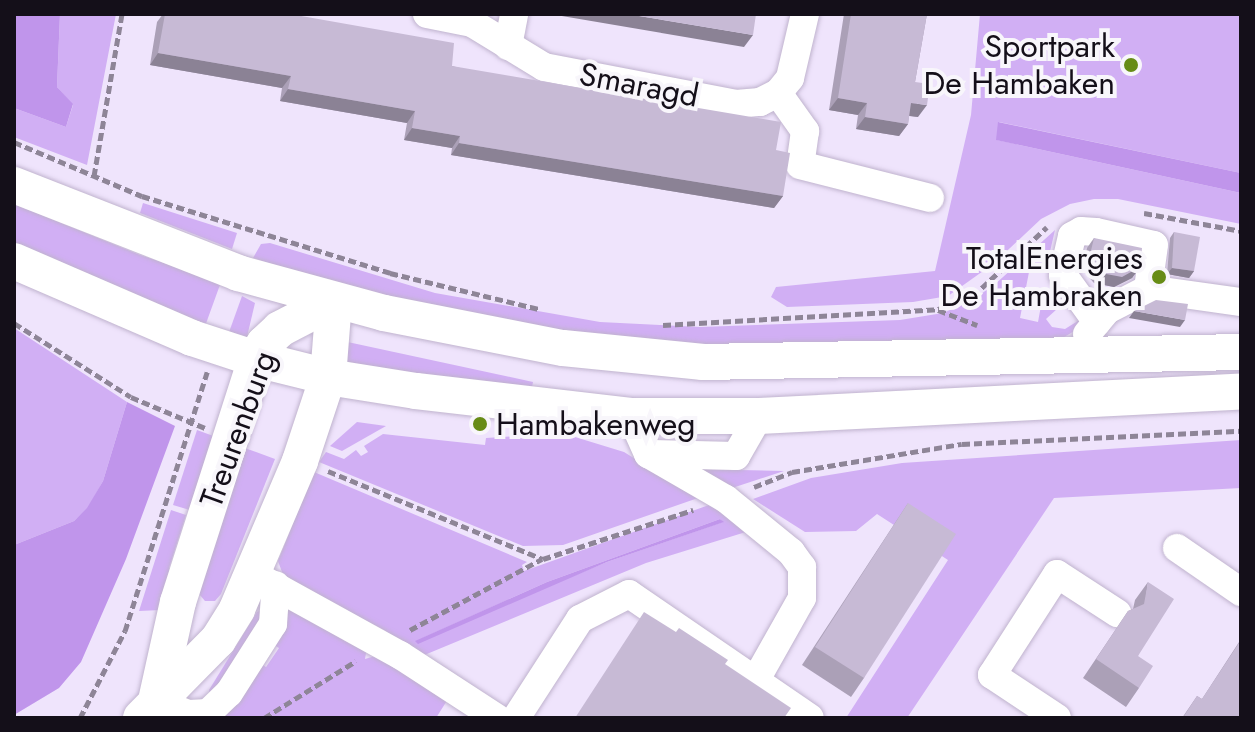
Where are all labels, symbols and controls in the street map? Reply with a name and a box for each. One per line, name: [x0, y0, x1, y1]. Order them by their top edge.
place label: Sportpark De Hambaken: [923, 28, 1115, 103]
street label: Smaragd: [576, 55, 702, 115]
marker: Sportpark De Hambaken: [1122, 56, 1140, 74]
place label: TotalEnergies De Hambraken: [940, 240, 1143, 315]
marker: TotalEnergies De Hambraken: [1150, 268, 1168, 286]
street label: Treurenburg: [192, 346, 284, 512]
place label: Hambakenweg: [496, 405, 696, 443]
marker: Hambakenweg: [471, 415, 489, 433]

